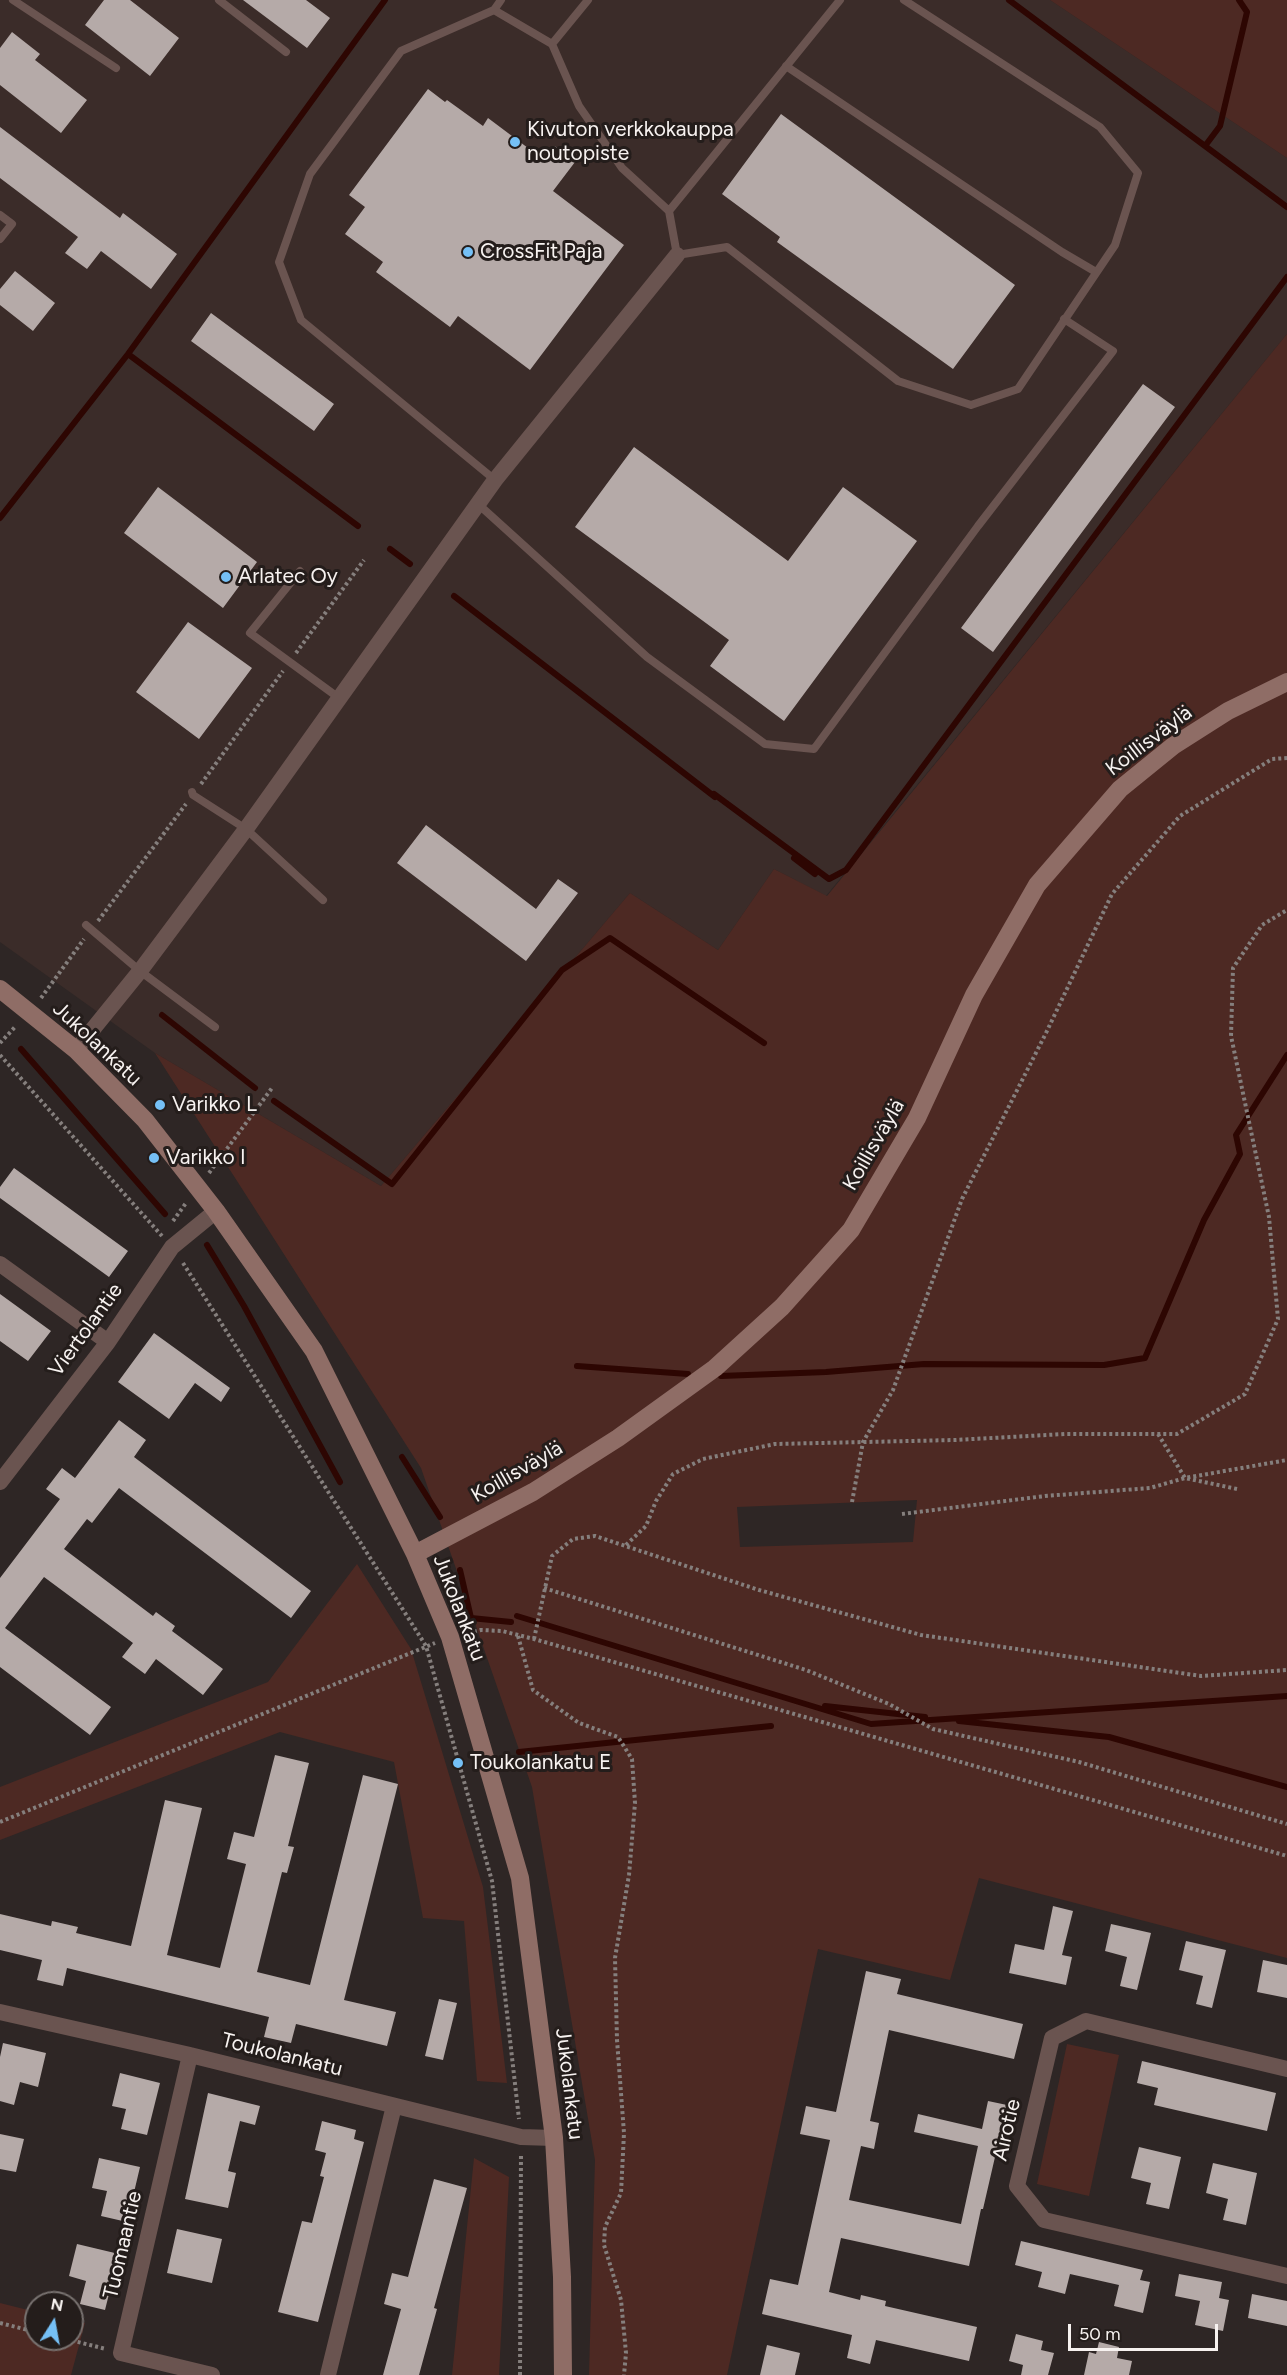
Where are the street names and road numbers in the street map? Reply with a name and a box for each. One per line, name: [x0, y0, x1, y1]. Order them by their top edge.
street label: Koillisväylä: [1101, 700, 1197, 782]
street label: Jukolankatu: [47, 997, 147, 1091]
street label: Koillisväylä: [838, 1095, 910, 1195]
street label: Viertolantie: [44, 1278, 128, 1382]
street label: Koillisväylä: [467, 1436, 567, 1508]
street label: Jukolankatu: [427, 1551, 491, 1665]
street label: Jukolankatu: [550, 2027, 588, 2141]
street label: Toukolankatu: [219, 2028, 345, 2082]
street label: Airotie: [988, 2097, 1026, 2163]
street label: Tuomaantie: [98, 2189, 148, 2301]

